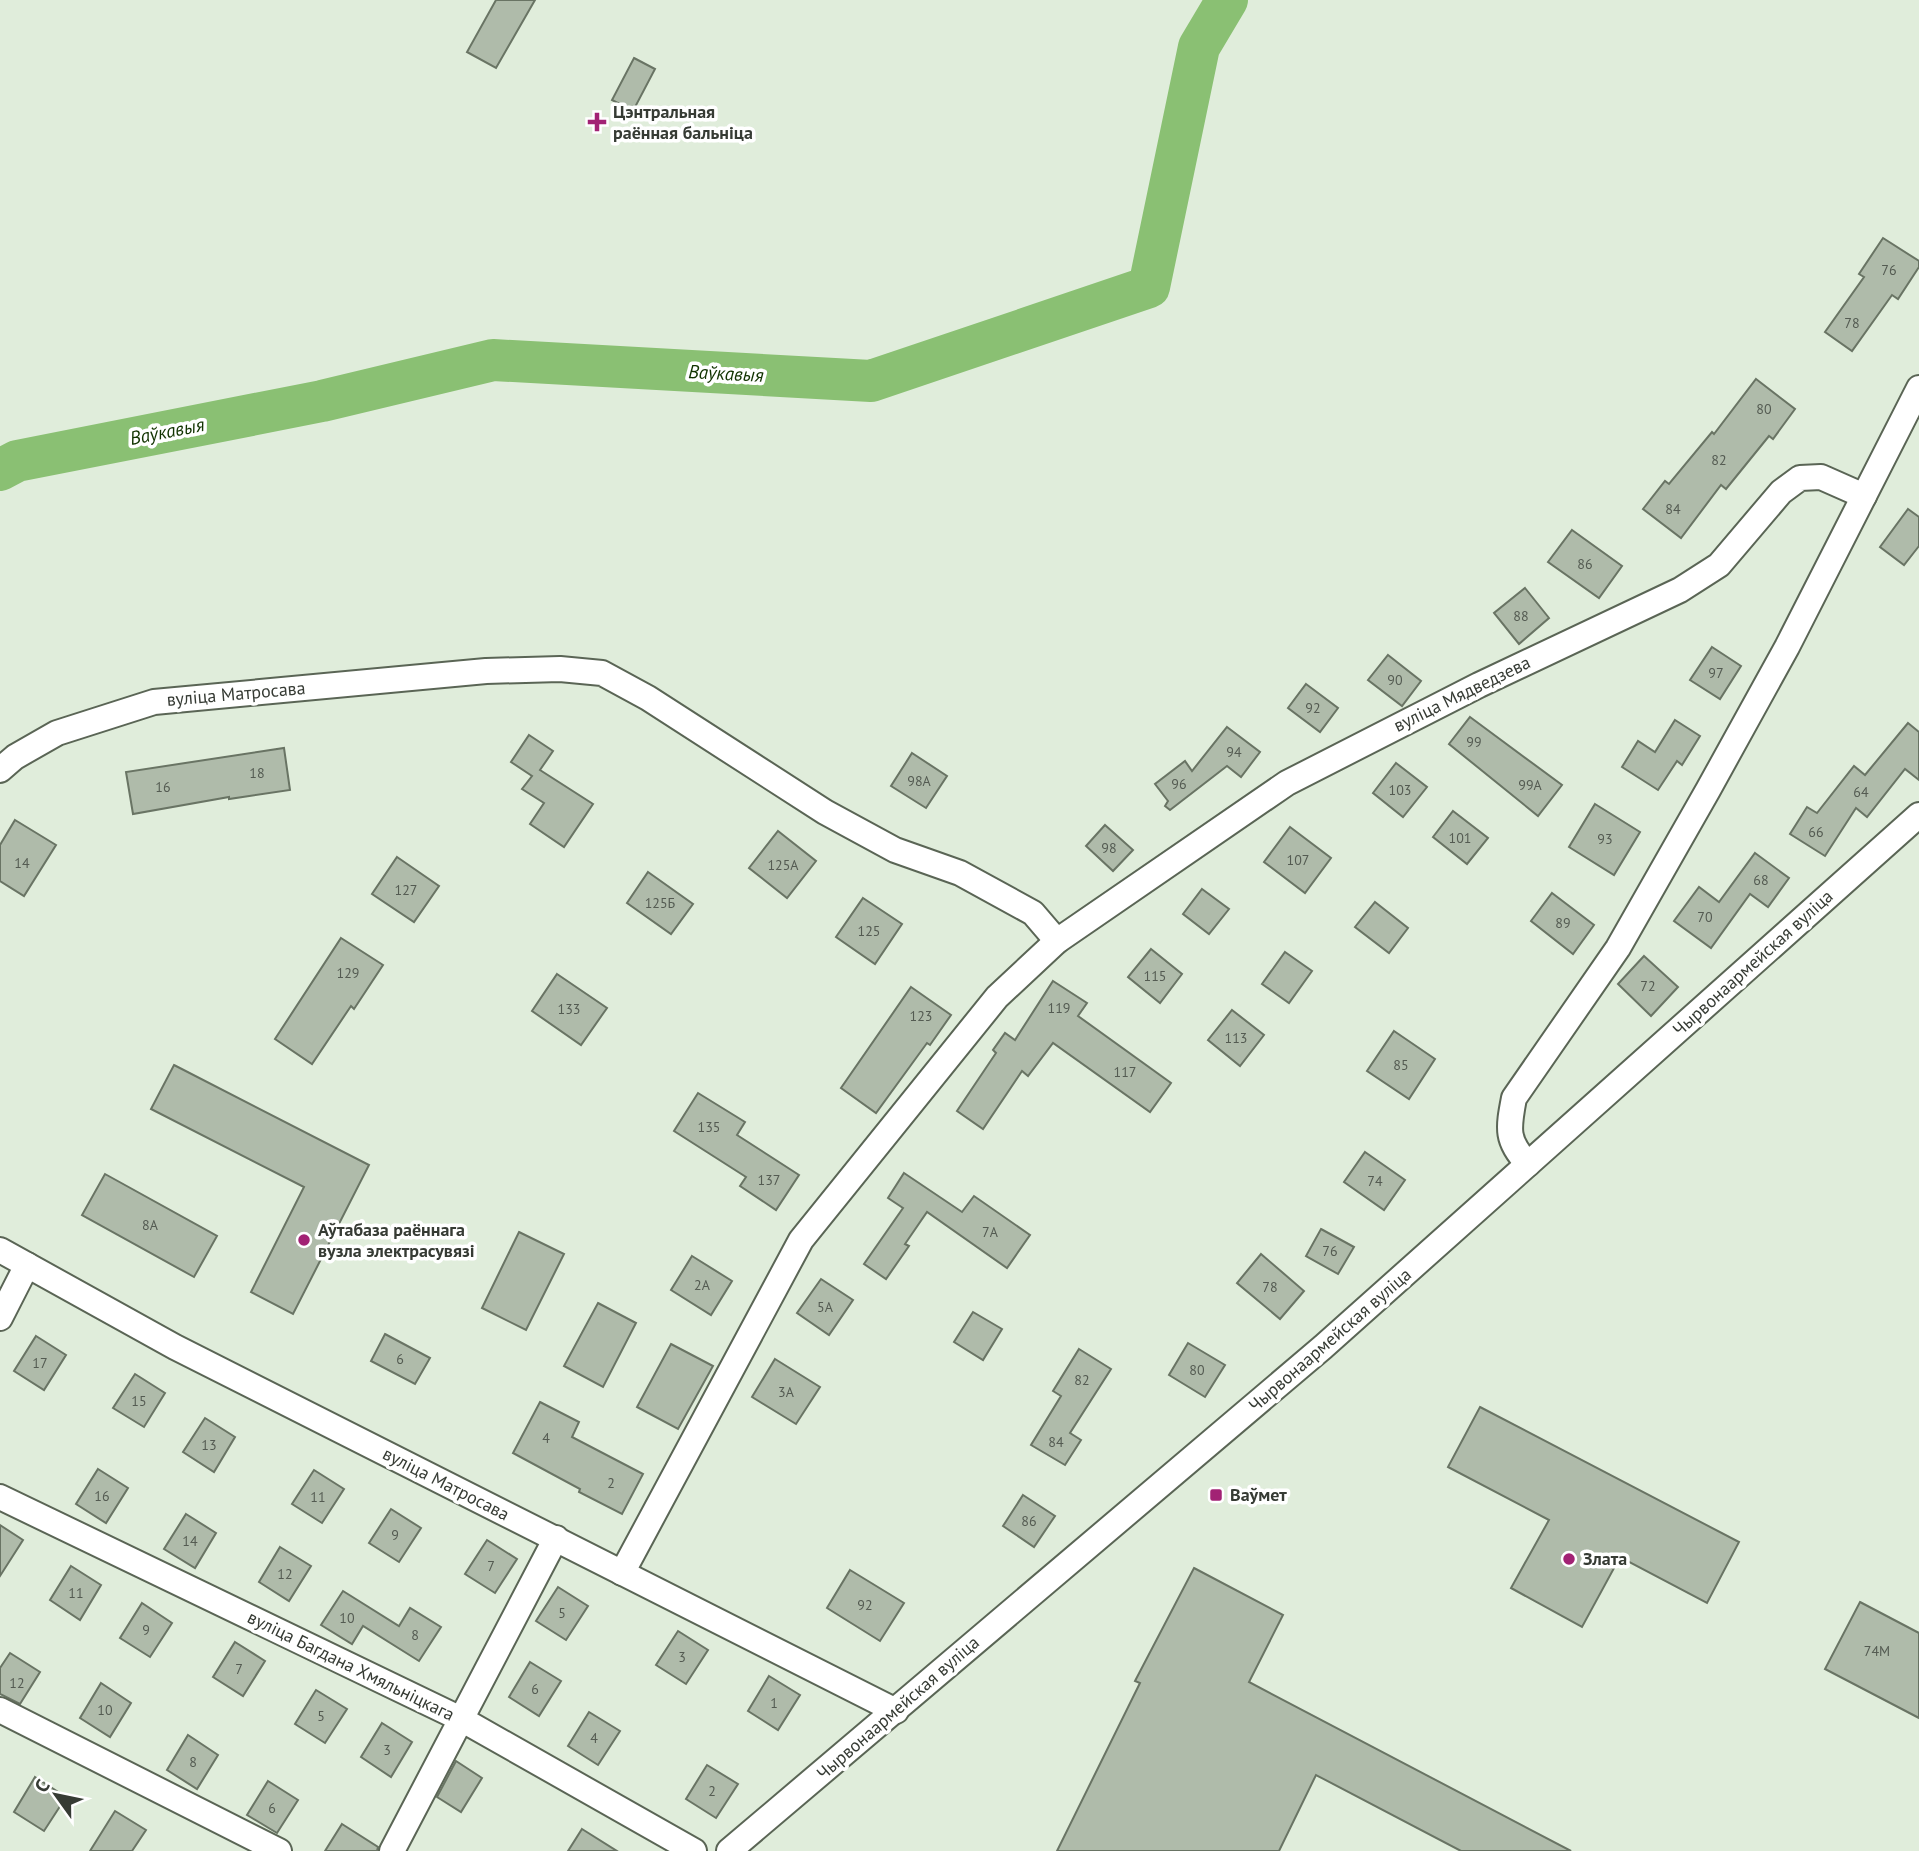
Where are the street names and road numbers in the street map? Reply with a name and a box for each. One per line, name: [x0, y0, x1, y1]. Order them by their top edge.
street label: вуліца Мядведзева: [1390, 650, 1534, 737]
street label: вуліца Матросава: [166, 676, 306, 711]
street label: Чырвонаармейская вуліца: [1668, 885, 1838, 1041]
street label: Чырвонаармейская вуліца: [1244, 1263, 1416, 1416]
street label: вуліца Матросава: [379, 1442, 513, 1525]
street label: вуліца Багдана Хмяльніцкага: [244, 1605, 459, 1726]
street label: Чырвонаармейская вуліца: [812, 1631, 984, 1784]

